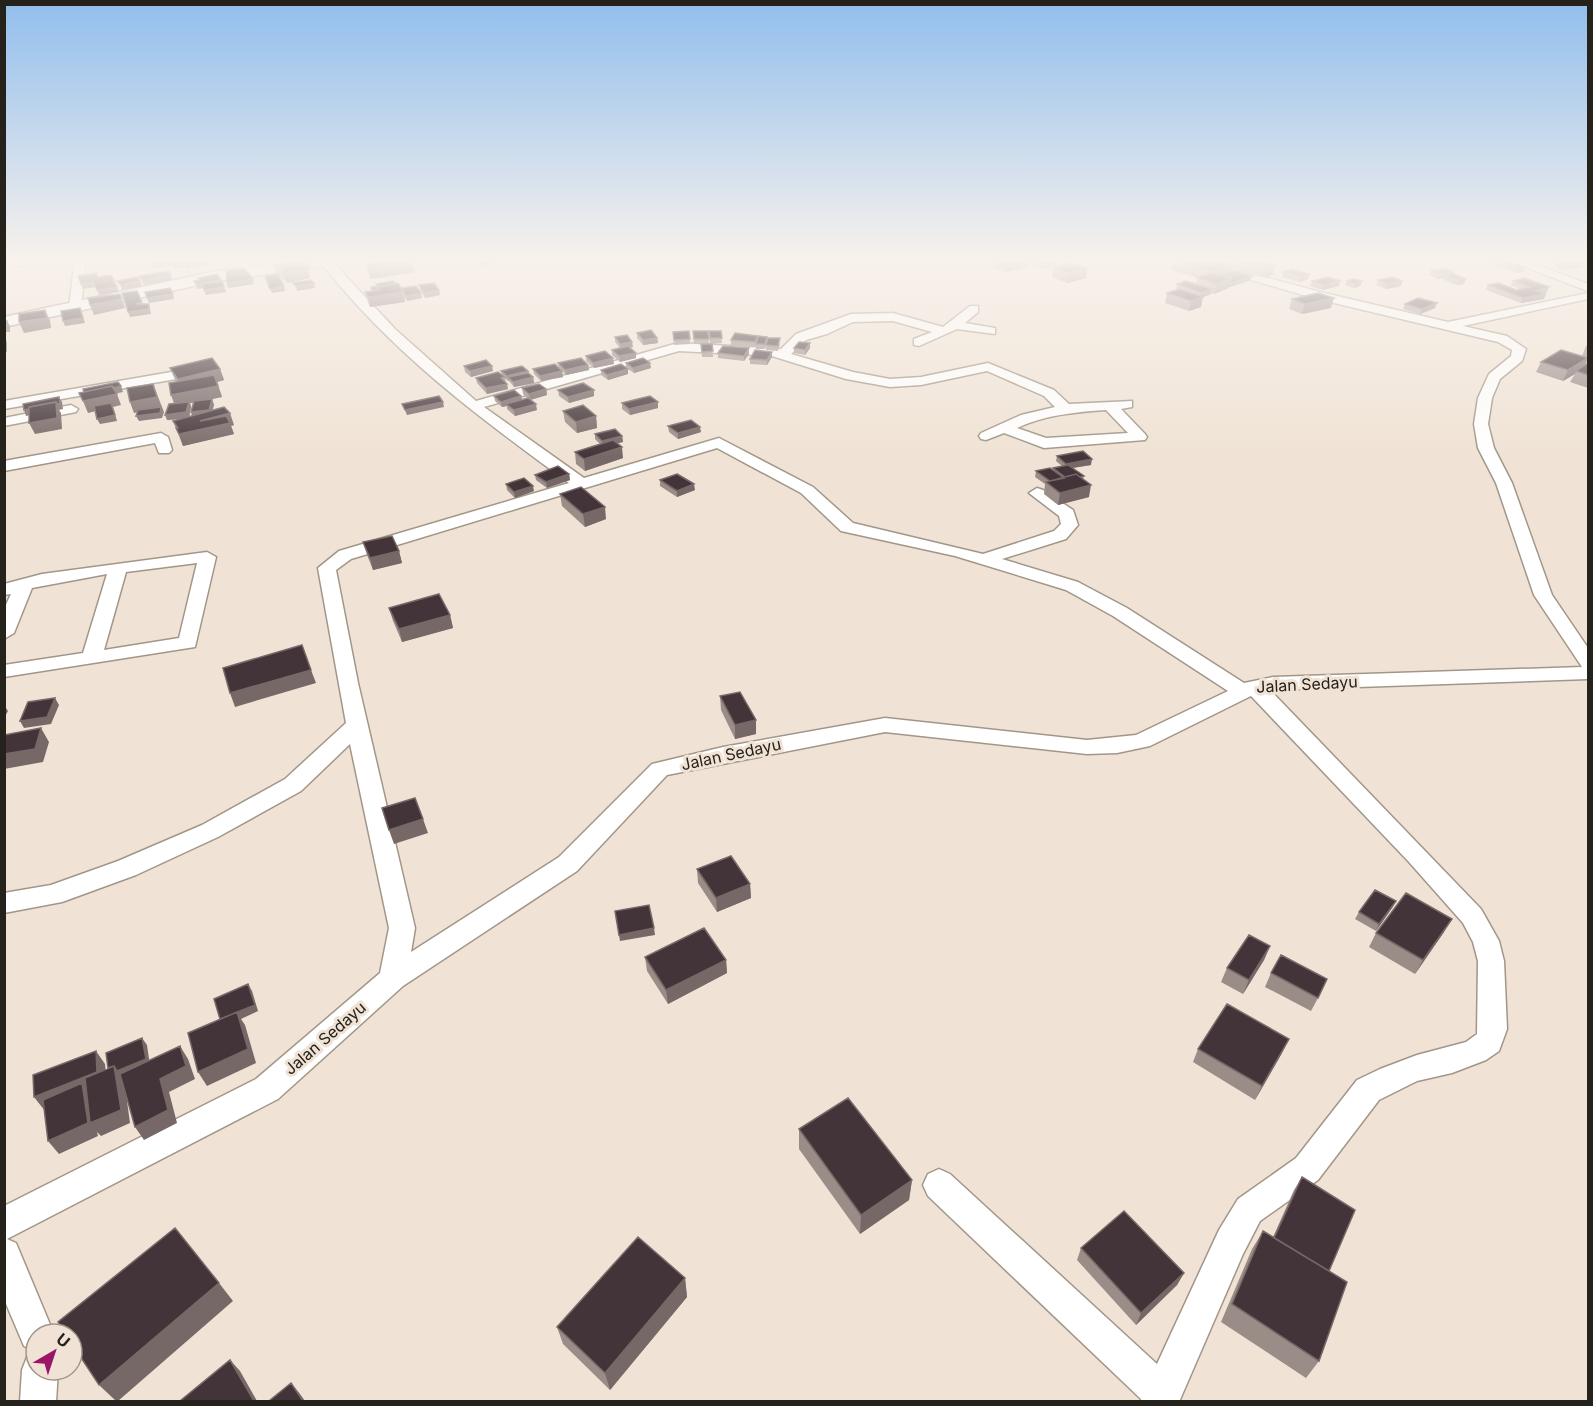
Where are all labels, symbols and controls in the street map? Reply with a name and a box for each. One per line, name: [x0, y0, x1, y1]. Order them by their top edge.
street label: Jalan Sedayu: [1256, 671, 1358, 697]
street label: Jalan Sedayu: [679, 734, 783, 774]
street label: Jalan Sedayu: [280, 997, 370, 1079]
north arrow: [24, 1322, 84, 1382]
text: U: [53, 1329, 74, 1352]

